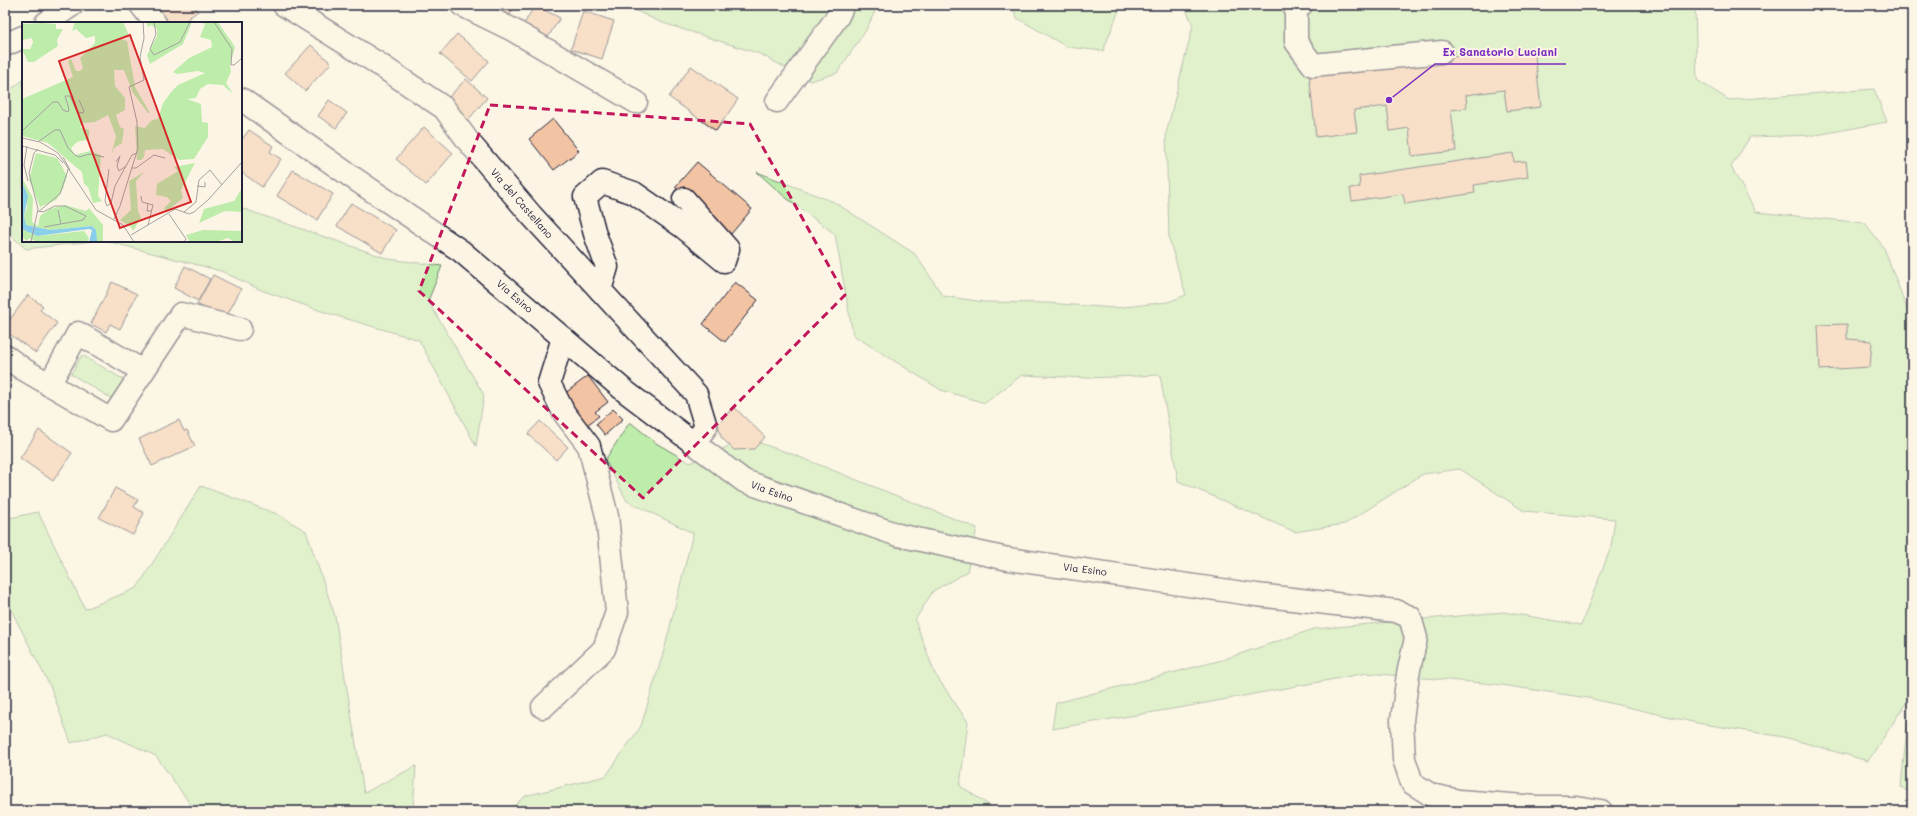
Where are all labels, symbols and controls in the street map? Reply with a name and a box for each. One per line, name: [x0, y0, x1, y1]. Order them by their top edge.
inset map: [22, 22, 242, 242]
callout: Ex Sanatorio Luciani: [1435, 41, 1566, 64]
text: Ex Sanatorio Luciani: [1443, 44, 1557, 59]
street label: Via del Castellano: [488, 165, 556, 241]
street label: Via Esino: [494, 276, 536, 316]
street label: Via Esino: [749, 477, 795, 505]
street label: Via Esino: [1062, 559, 1108, 579]

